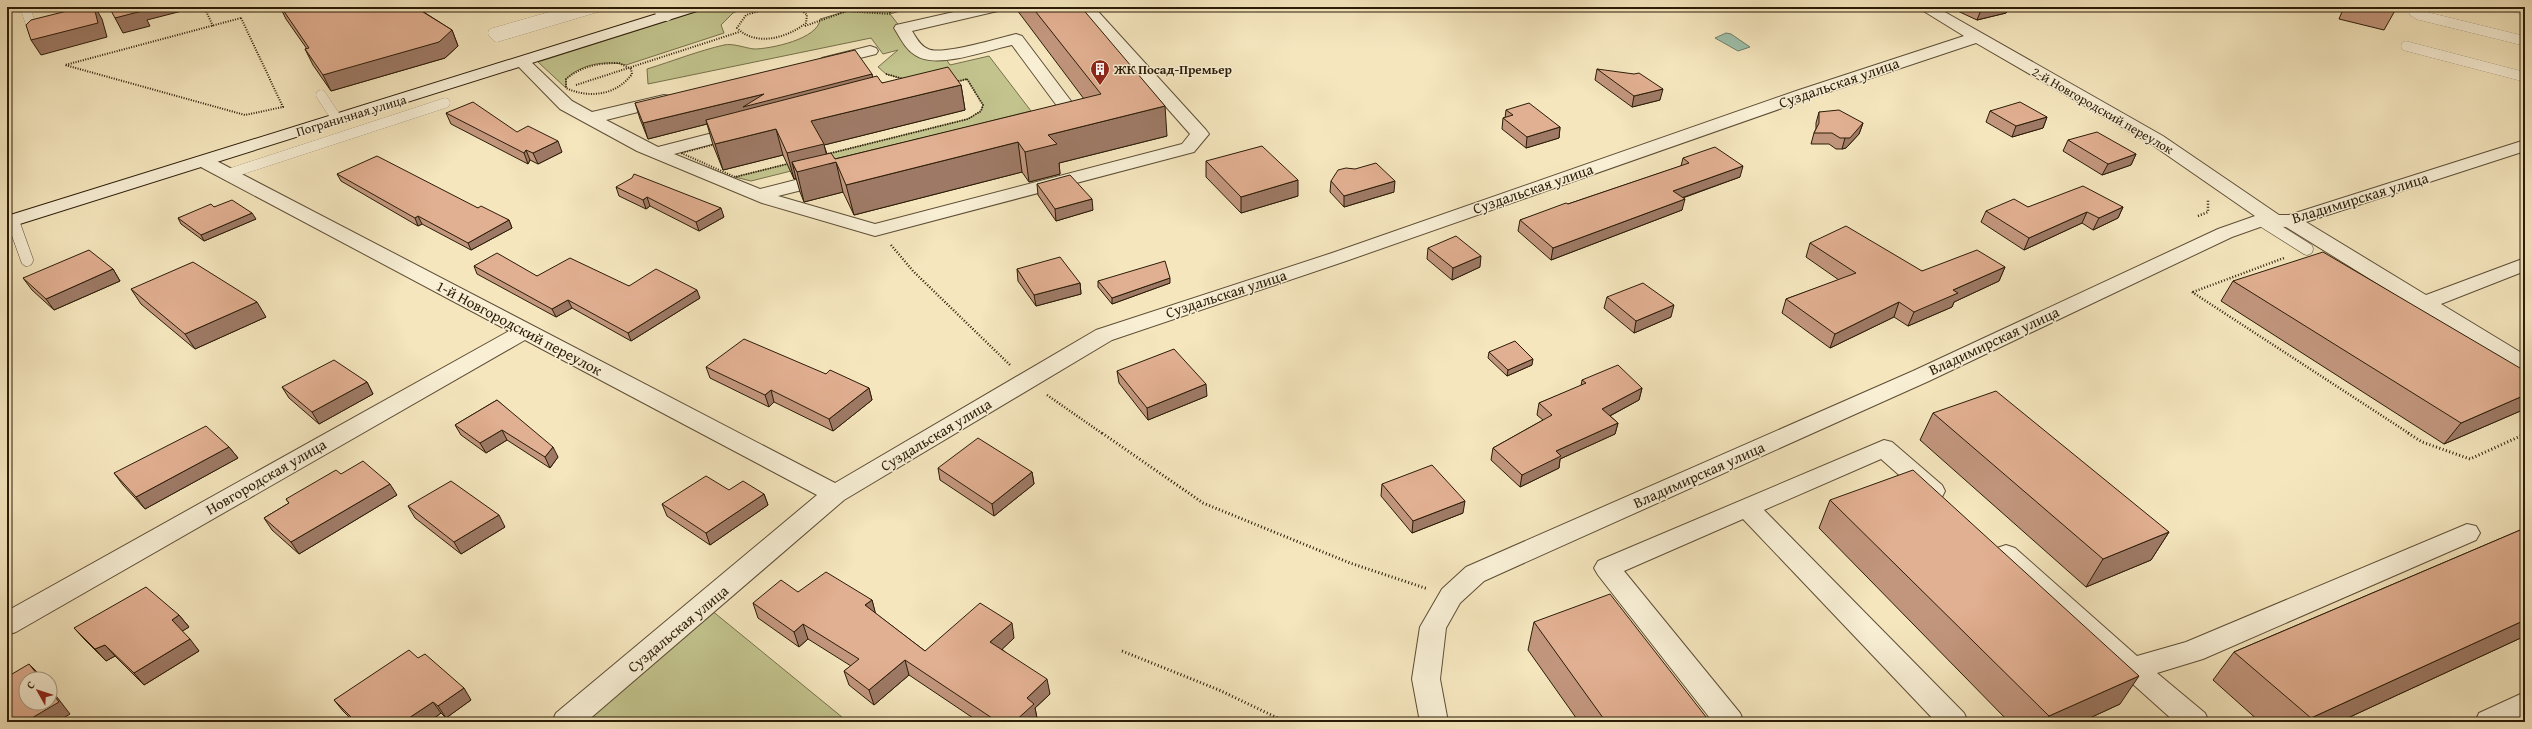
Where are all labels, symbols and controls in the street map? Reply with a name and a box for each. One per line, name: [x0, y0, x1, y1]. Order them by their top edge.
street label: Суздальская улица: [1776, 52, 1903, 113]
building icon: ЖК Посад-Премьер: [1089, 58, 1111, 86]
place label: ЖК Посад-Премьер: [1113, 60, 1233, 79]
street label: 2-й Новгородский переулок: [2029, 62, 2177, 159]
street label: Пограничная улица: [294, 89, 409, 141]
street label: Суздальская улица: [1470, 158, 1597, 219]
street label: Владимирская улица: [2289, 167, 2432, 228]
street label: Суздальская улица: [1163, 264, 1290, 323]
street label: 1-й Новгородский переулок: [433, 275, 606, 380]
street label: Владимирская улица: [1925, 301, 2063, 380]
street label: Суздальская улица: [876, 393, 996, 476]
street label: Новгородская улица: [202, 433, 331, 520]
street label: Владимирская улица: [1630, 436, 1769, 513]
street label: Суздальская улица: [623, 580, 733, 677]
north arrow: [18, 671, 58, 711]
text: С: [22, 677, 38, 692]

